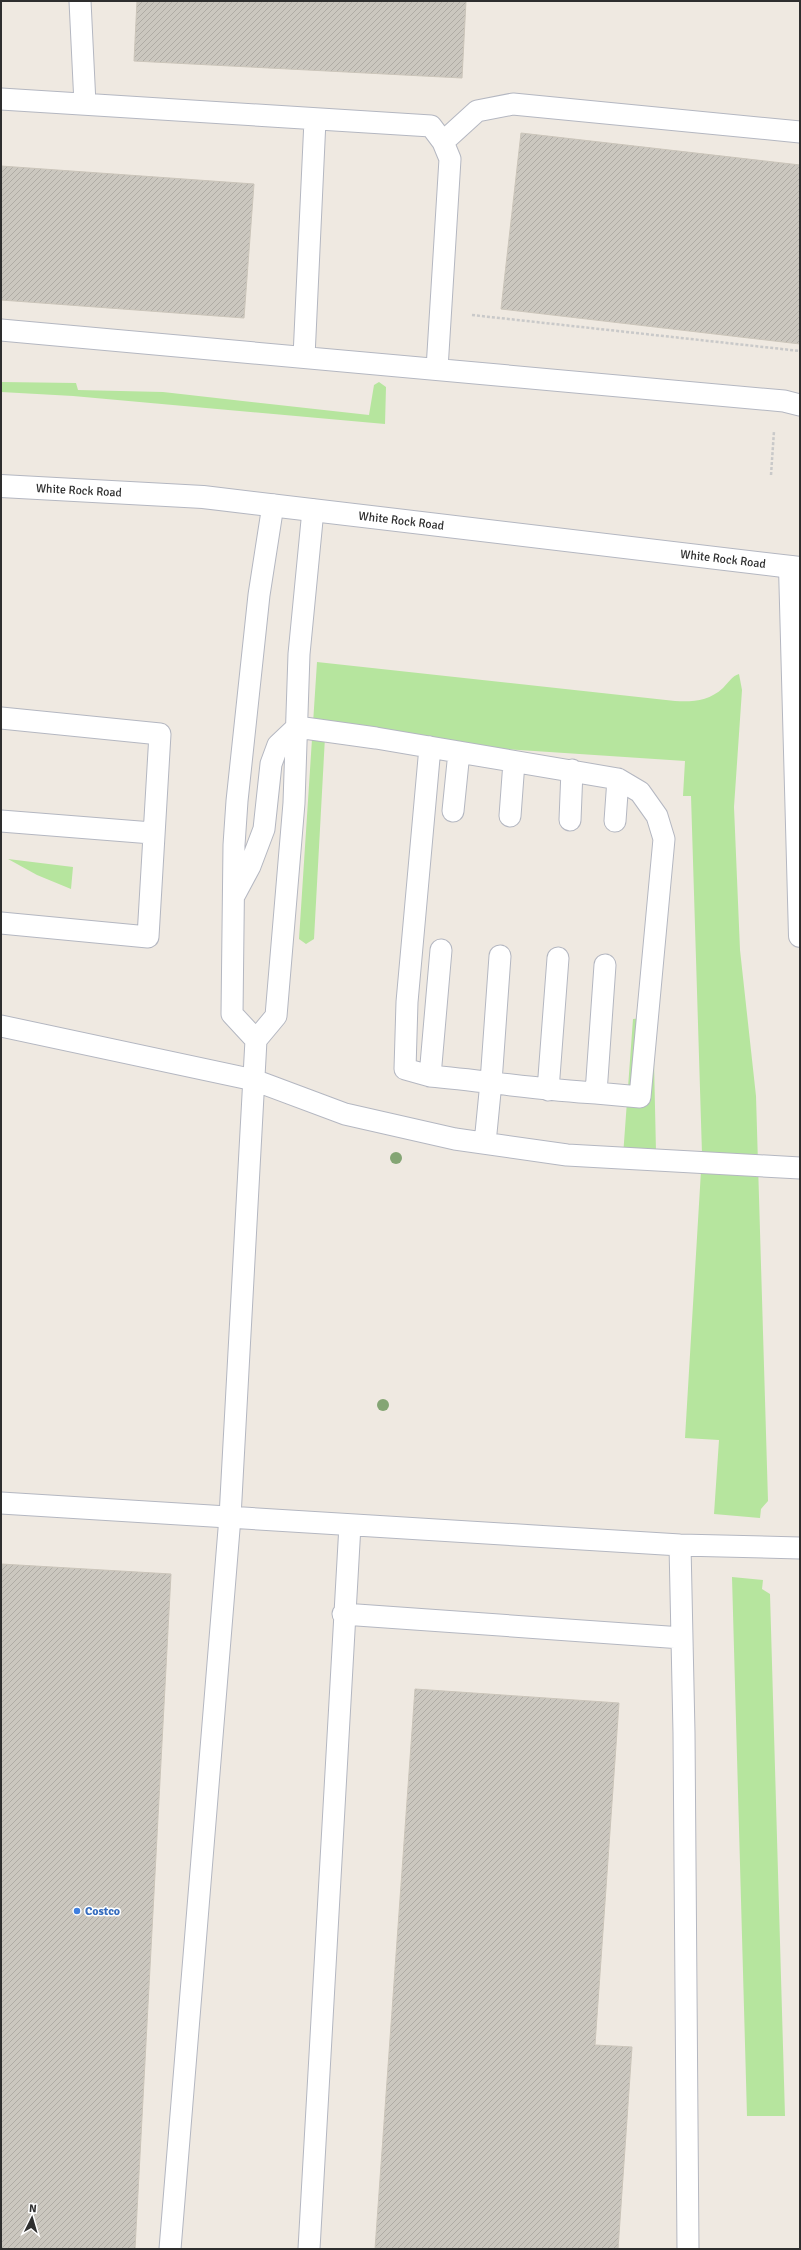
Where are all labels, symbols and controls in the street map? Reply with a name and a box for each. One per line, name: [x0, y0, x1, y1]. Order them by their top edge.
street label: White Rock Road: [35, 480, 122, 500]
street label: White Rock Road: [358, 508, 445, 533]
street label: White Rock Road: [679, 546, 767, 571]
place label: Costco: [85, 1904, 120, 1919]
marker: Costco: [72, 1906, 82, 1916]
north arrow: [12, 2198, 52, 2238]
text: N: [28, 2202, 37, 2215]

